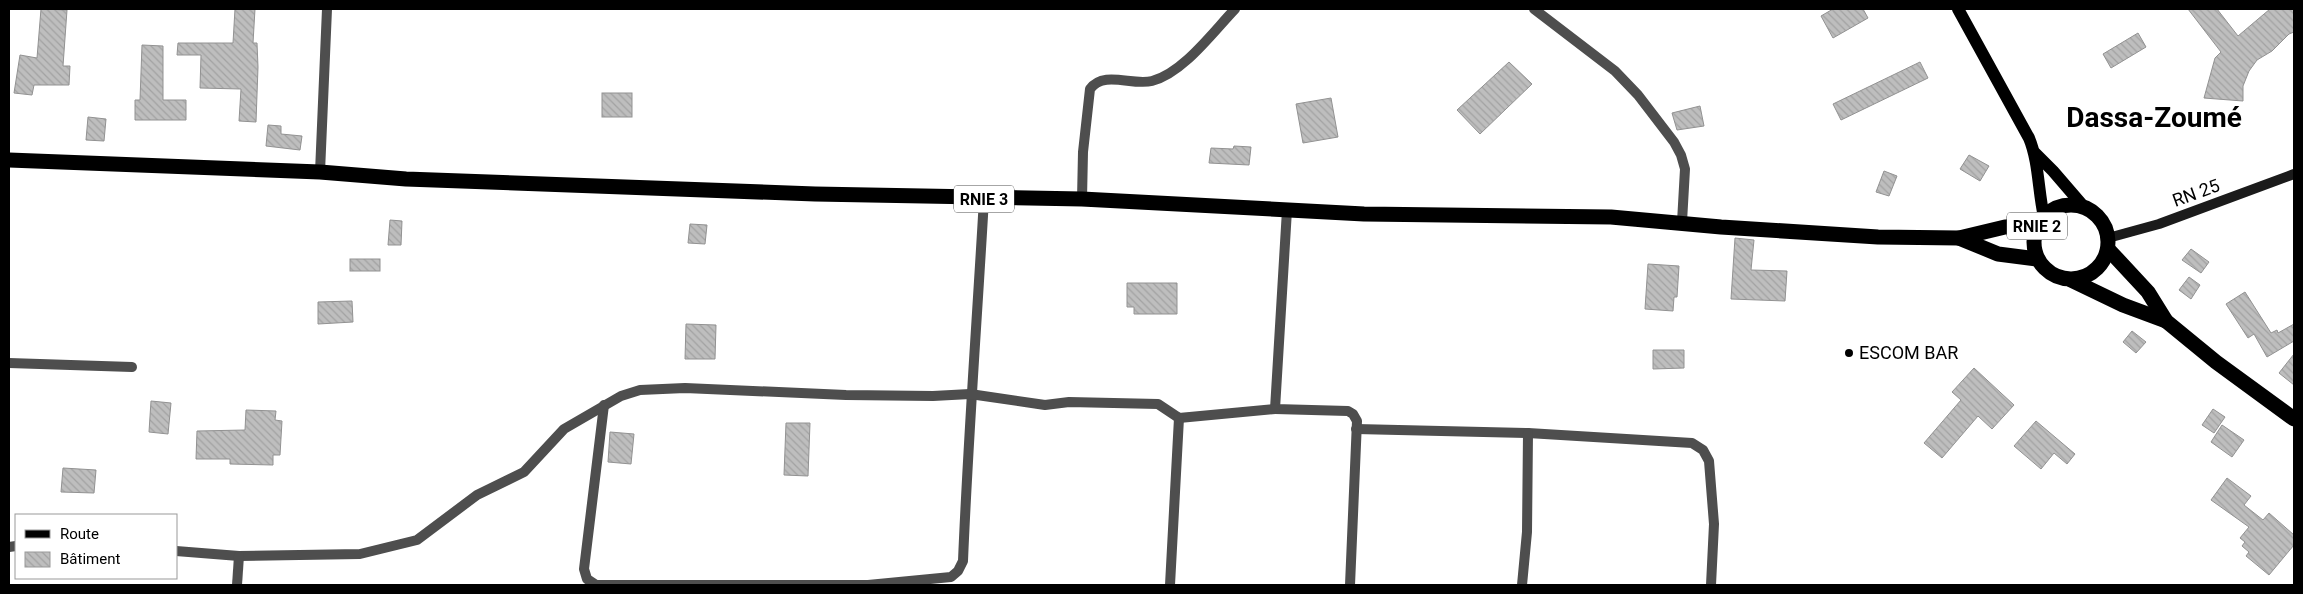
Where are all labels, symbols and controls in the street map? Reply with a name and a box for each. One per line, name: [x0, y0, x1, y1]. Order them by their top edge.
district label: Dassa-Zoumé: [2066, 101, 2242, 134]
street label: RN 25: [2169, 174, 2222, 211]
road number: RNIE 3: [954, 185, 1014, 212]
road number: RNIE 2: [2007, 212, 2067, 240]
place label: ESCOM BAR: [1859, 342, 1958, 363]
marker: ESCOM BAR: [1843, 347, 1855, 359]
legend: [15, 514, 178, 579]
text: Route: [60, 525, 99, 543]
text: Bâtiment: [60, 550, 120, 568]

